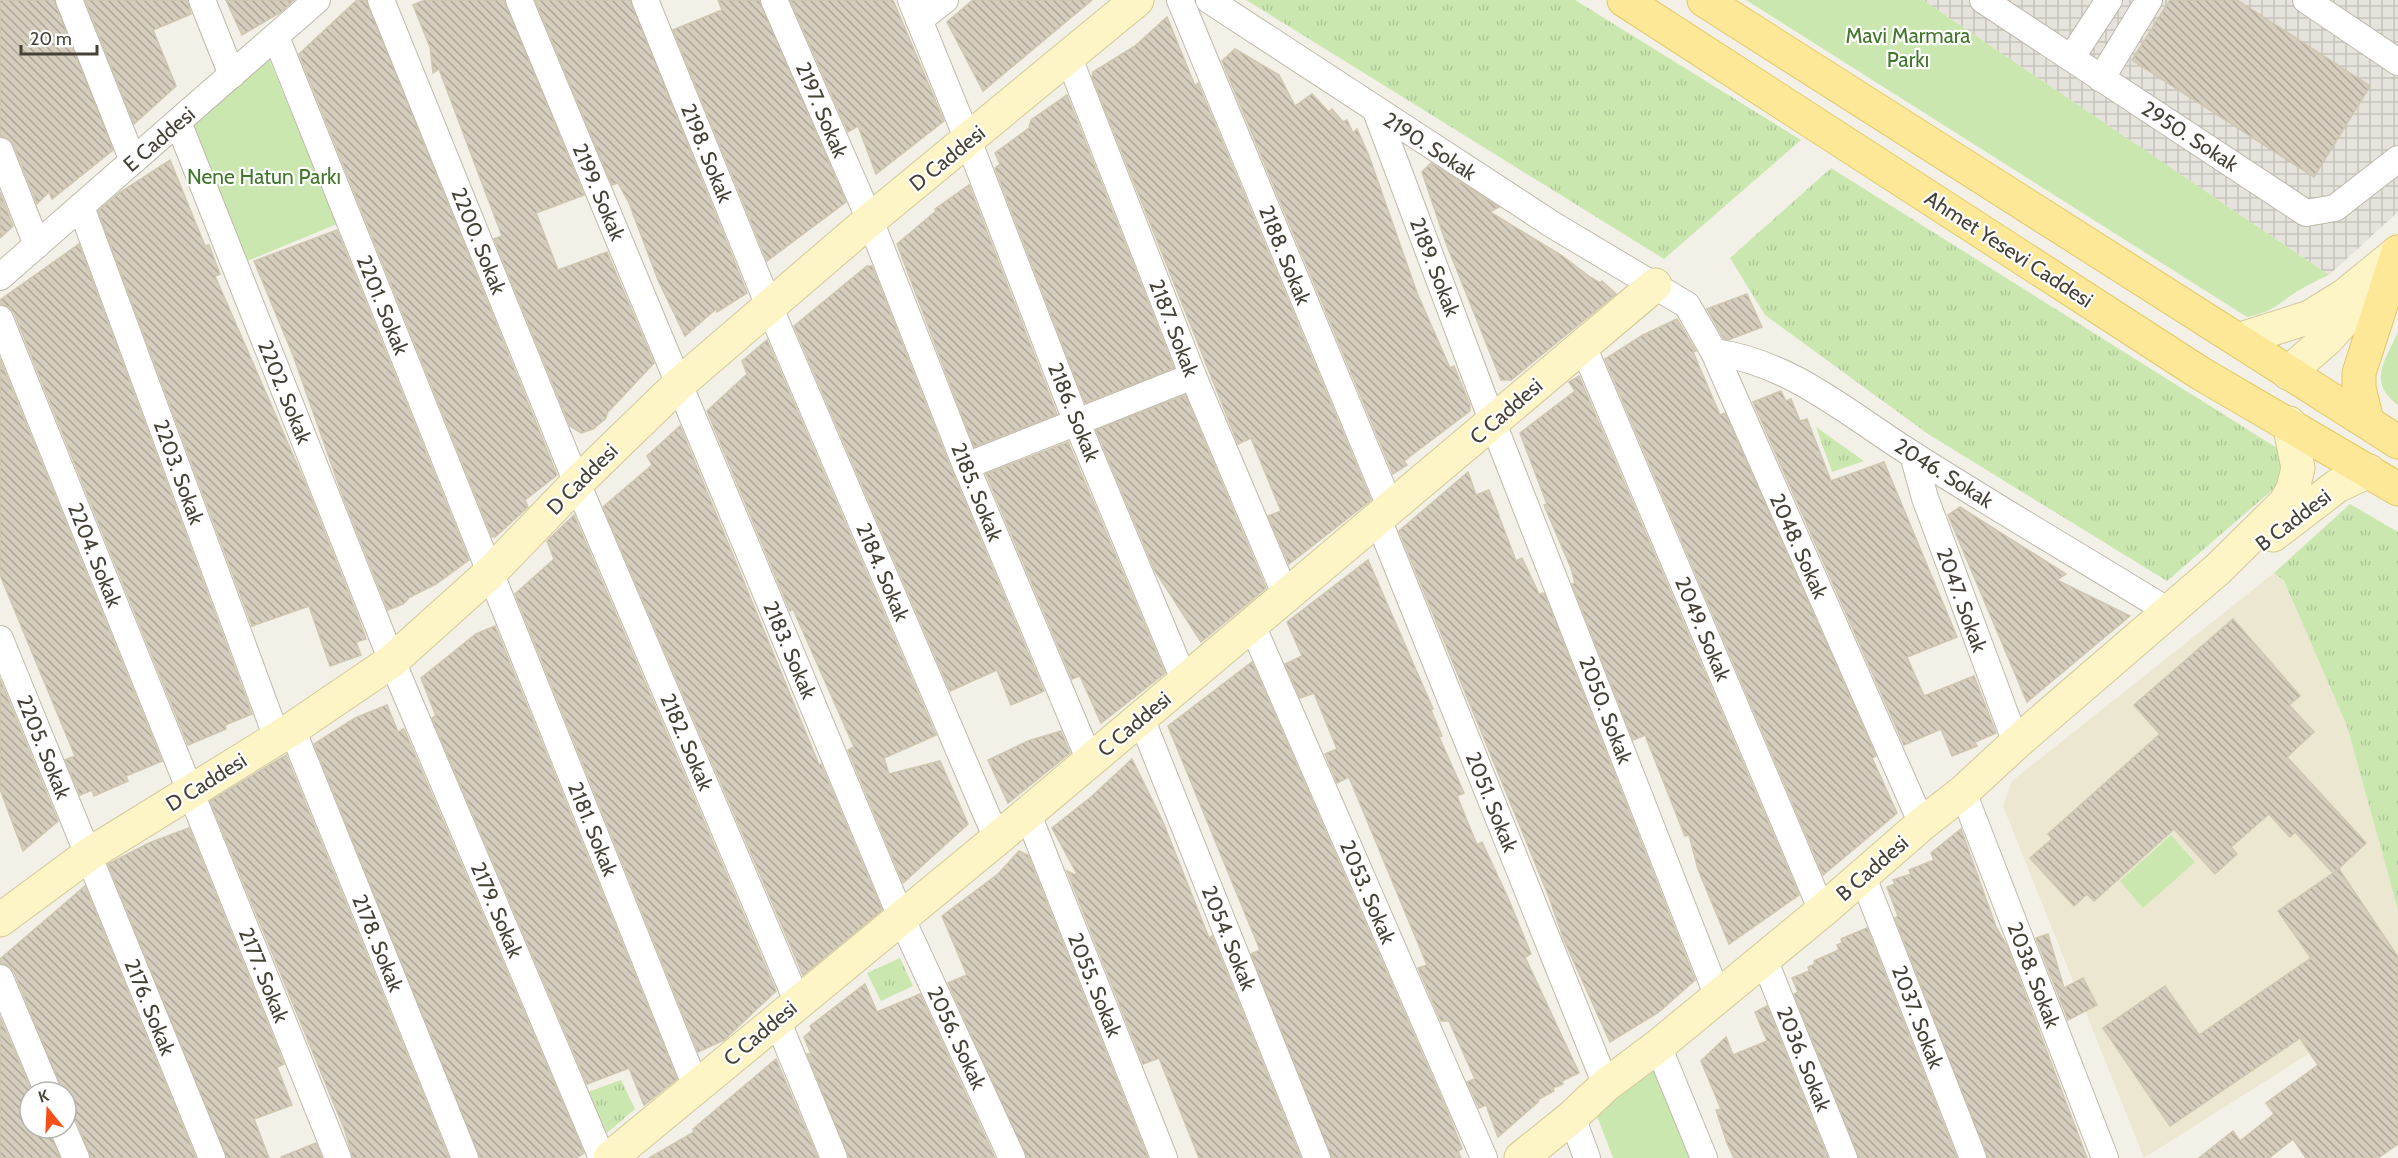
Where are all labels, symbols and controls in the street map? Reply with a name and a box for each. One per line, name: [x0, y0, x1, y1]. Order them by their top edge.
scale bar: [21, 18, 98, 56]
park label: Mavi Marmara Parkı: [1846, 23, 1970, 72]
text: 20 m: [30, 28, 72, 50]
street label: 2197. Sokak: [791, 59, 854, 162]
street label: 2950. Sokak: [2137, 95, 2244, 177]
street label: 2198. Sokak: [676, 100, 738, 207]
street label: E Caddesi: [118, 101, 200, 177]
street label: 2190. Sokak: [1379, 107, 1482, 186]
street label: D Caddesi: [904, 120, 990, 196]
street label: 2199. Sokak: [567, 140, 631, 245]
park label: Nene Hatun Parkı: [187, 164, 341, 189]
street label: 2200. Sokak: [446, 184, 512, 298]
street label: Ahmet Yesevi Caddesi: [1920, 185, 2098, 313]
street label: 2188. Sokak: [1254, 202, 1316, 309]
street label: 2189. Sokak: [1405, 214, 1465, 320]
street label: 2201. Sokak: [352, 252, 415, 359]
street label: 2187. Sokak: [1144, 276, 1204, 381]
street label: 2202. Sokak: [253, 337, 317, 448]
street label: 2186. Sokak: [1043, 359, 1105, 466]
street label: C Caddesi: [1465, 373, 1547, 449]
street label: 2203. Sokak: [148, 416, 210, 528]
street label: 2046. Sokak: [1890, 433, 1998, 513]
street label: D Caddesi: [541, 438, 623, 520]
street label: 2185. Sokak: [946, 439, 1008, 545]
street label: B Caddesi: [2251, 484, 2335, 556]
street label: 2048. Sokak: [1765, 490, 1833, 603]
street label: 2204. Sokak: [63, 499, 127, 611]
street label: 2184. Sokak: [851, 519, 915, 625]
street label: 2047. Sokak: [1932, 544, 1993, 656]
street label: 2049. Sokak: [1670, 573, 1736, 685]
street label: 2183. Sokak: [758, 597, 822, 703]
street label: 2050. Sokak: [1574, 653, 1638, 768]
street label: C Caddesi: [1092, 686, 1176, 762]
street label: 2182. Sokak: [655, 690, 719, 795]
street label: 2205. Sokak: [12, 691, 76, 803]
street label: D Caddesi: [161, 747, 251, 817]
street label: 2051. Sokak: [1461, 748, 1524, 856]
street label: 2181. Sokak: [563, 778, 623, 880]
street label: B Caddesi: [1831, 830, 1913, 906]
street label: 2053. Sokak: [1335, 836, 1401, 948]
street label: 2179. Sokak: [466, 858, 529, 962]
street label: 2054. Sokak: [1197, 882, 1262, 994]
street label: 2178. Sokak: [347, 891, 409, 996]
street label: 2038. Sokak: [2002, 918, 2066, 1032]
street label: 2177. Sokak: [234, 924, 295, 1027]
street label: 2055. Sokak: [1063, 929, 1127, 1041]
street label: 2176. Sokak: [119, 955, 181, 1059]
street label: 2037. Sokak: [1887, 962, 1949, 1073]
street label: 2056. Sokak: [922, 983, 992, 1094]
street label: C Caddesi: [718, 995, 802, 1071]
street label: 2036. Sokak: [1772, 1003, 1837, 1116]
north arrow: [18, 1080, 78, 1140]
text: K: [36, 1086, 51, 1107]

